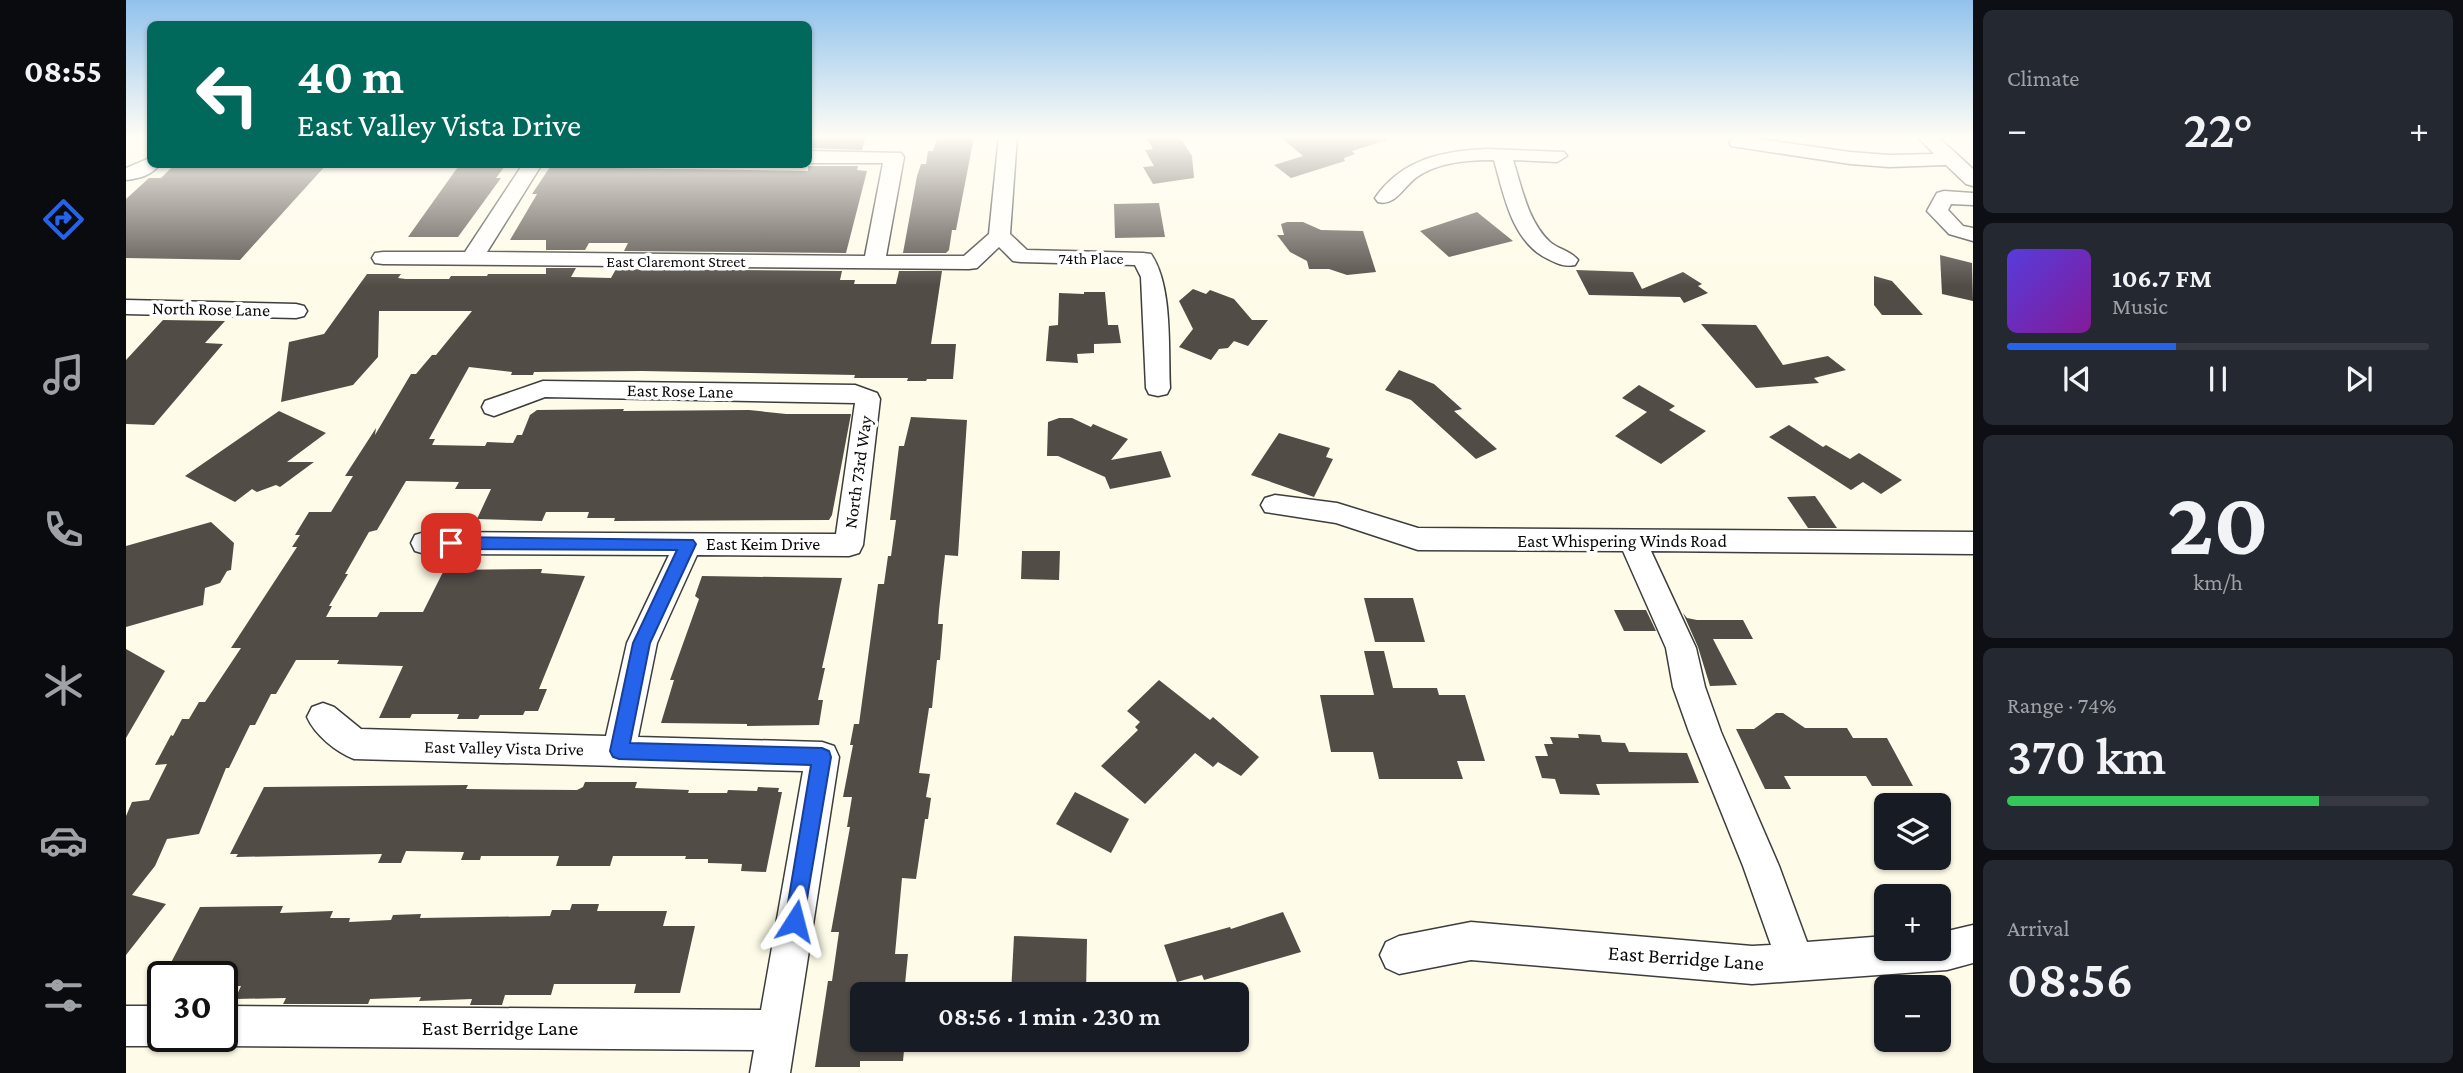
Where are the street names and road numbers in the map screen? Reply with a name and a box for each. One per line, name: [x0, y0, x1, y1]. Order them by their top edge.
street label: 74th Place: [1058, 250, 1124, 267]
street label: East Claremont Street: [606, 253, 746, 270]
street label: North Rose Lane: [152, 298, 270, 320]
street label: East Rose Lane: [627, 380, 733, 402]
street label: North 73rd Way: [840, 414, 876, 530]
street label: East Whispering Winds Road: [1517, 531, 1727, 551]
street label: East Keim Drive: [706, 534, 820, 554]
street label: East Valley Vista Drive: [424, 737, 584, 759]
street label: East Berridge Lane: [1607, 941, 1765, 975]
street label: East Berridge Lane: [422, 1016, 578, 1040]

